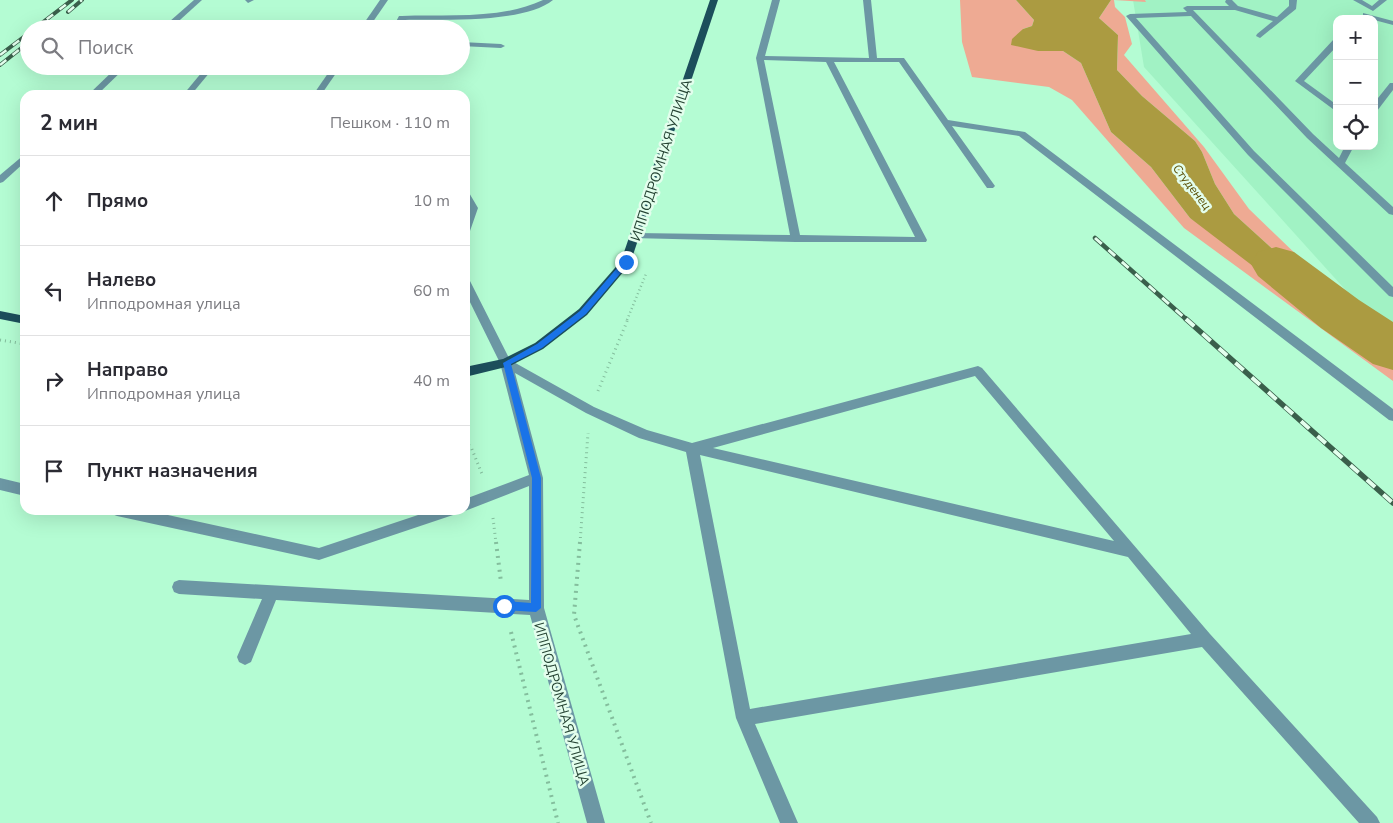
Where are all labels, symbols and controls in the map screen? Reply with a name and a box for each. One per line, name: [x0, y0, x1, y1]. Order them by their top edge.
map controls: [1333, 15, 1378, 150]
button: +: [1333, 15, 1378, 60]
search box: [20, 20, 470, 75]
icon: search: [38, 34, 66, 62]
text: Поиск: [78, 35, 133, 61]
button: −: [1333, 60, 1378, 105]
street label: ИППОДРОМНАЯ УЛИЦА: [626, 77, 697, 244]
button: locate: [1333, 105, 1378, 150]
text: 2 мин: [40, 109, 98, 137]
text: Пешком · 110 m: [330, 112, 450, 134]
water label: Студенец: [1169, 161, 1215, 213]
icon: ahead: [40, 187, 68, 215]
text: Прямо: [87, 188, 148, 214]
text: 10 m: [413, 190, 450, 212]
route end: [615, 251, 638, 274]
text: Налево: [87, 267, 156, 293]
icon: left: [40, 277, 68, 305]
text: 60 m: [413, 280, 450, 302]
text: Ипподромная улица: [87, 293, 241, 315]
text: Направо: [87, 357, 168, 383]
icon: right: [40, 367, 68, 395]
text: 40 m: [413, 370, 450, 392]
text: Ипподромная улица: [87, 383, 241, 405]
icon: arrive: [40, 457, 68, 485]
text: Пункт назначения: [87, 458, 258, 484]
route start: [493, 595, 516, 618]
street label: ИППОДРОМНАЯ УЛИЦА: [529, 620, 594, 788]

